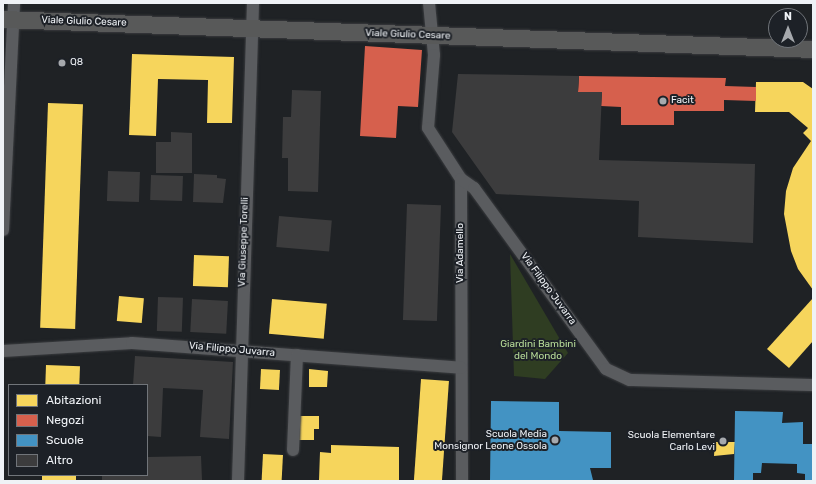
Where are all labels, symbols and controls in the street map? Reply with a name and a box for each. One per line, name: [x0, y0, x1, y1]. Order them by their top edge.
north arrow: [768, 8, 808, 48]
text: N: [784, 10, 792, 23]
street label: Viale Giulio Cesare: [41, 15, 127, 29]
street label: Viale Giulio Cesare: [365, 28, 451, 42]
place label: Q8: [70, 57, 83, 69]
marker: Q8: [57, 58, 67, 68]
place label: Facit: [671, 95, 694, 107]
marker: Facit: [658, 96, 668, 106]
street label: Via Giuseppe Torelli: [236, 197, 252, 287]
street label: Via Adamello: [455, 223, 467, 283]
street label: Via Filippo Juvarra: [518, 251, 578, 327]
park label: Giardini Bambini del Mondo: [500, 338, 576, 362]
street label: Via Filippo Juvarra: [188, 340, 276, 360]
legend: [8, 384, 148, 476]
text: Abitazioni: [46, 393, 101, 407]
text: Negozi: [46, 413, 84, 427]
place label: Scuola Media Monsignor Leone Ossola: [434, 428, 547, 452]
place label: Scuola Elementare Carlo Levi: [628, 429, 715, 452]
text: Scuole: [46, 433, 84, 447]
marker: Scuola Media Monsignor Leone Ossola: [550, 435, 560, 445]
marker: Scuola Elementare Carlo Levi: [718, 436, 728, 446]
text: Altro: [46, 453, 73, 467]

